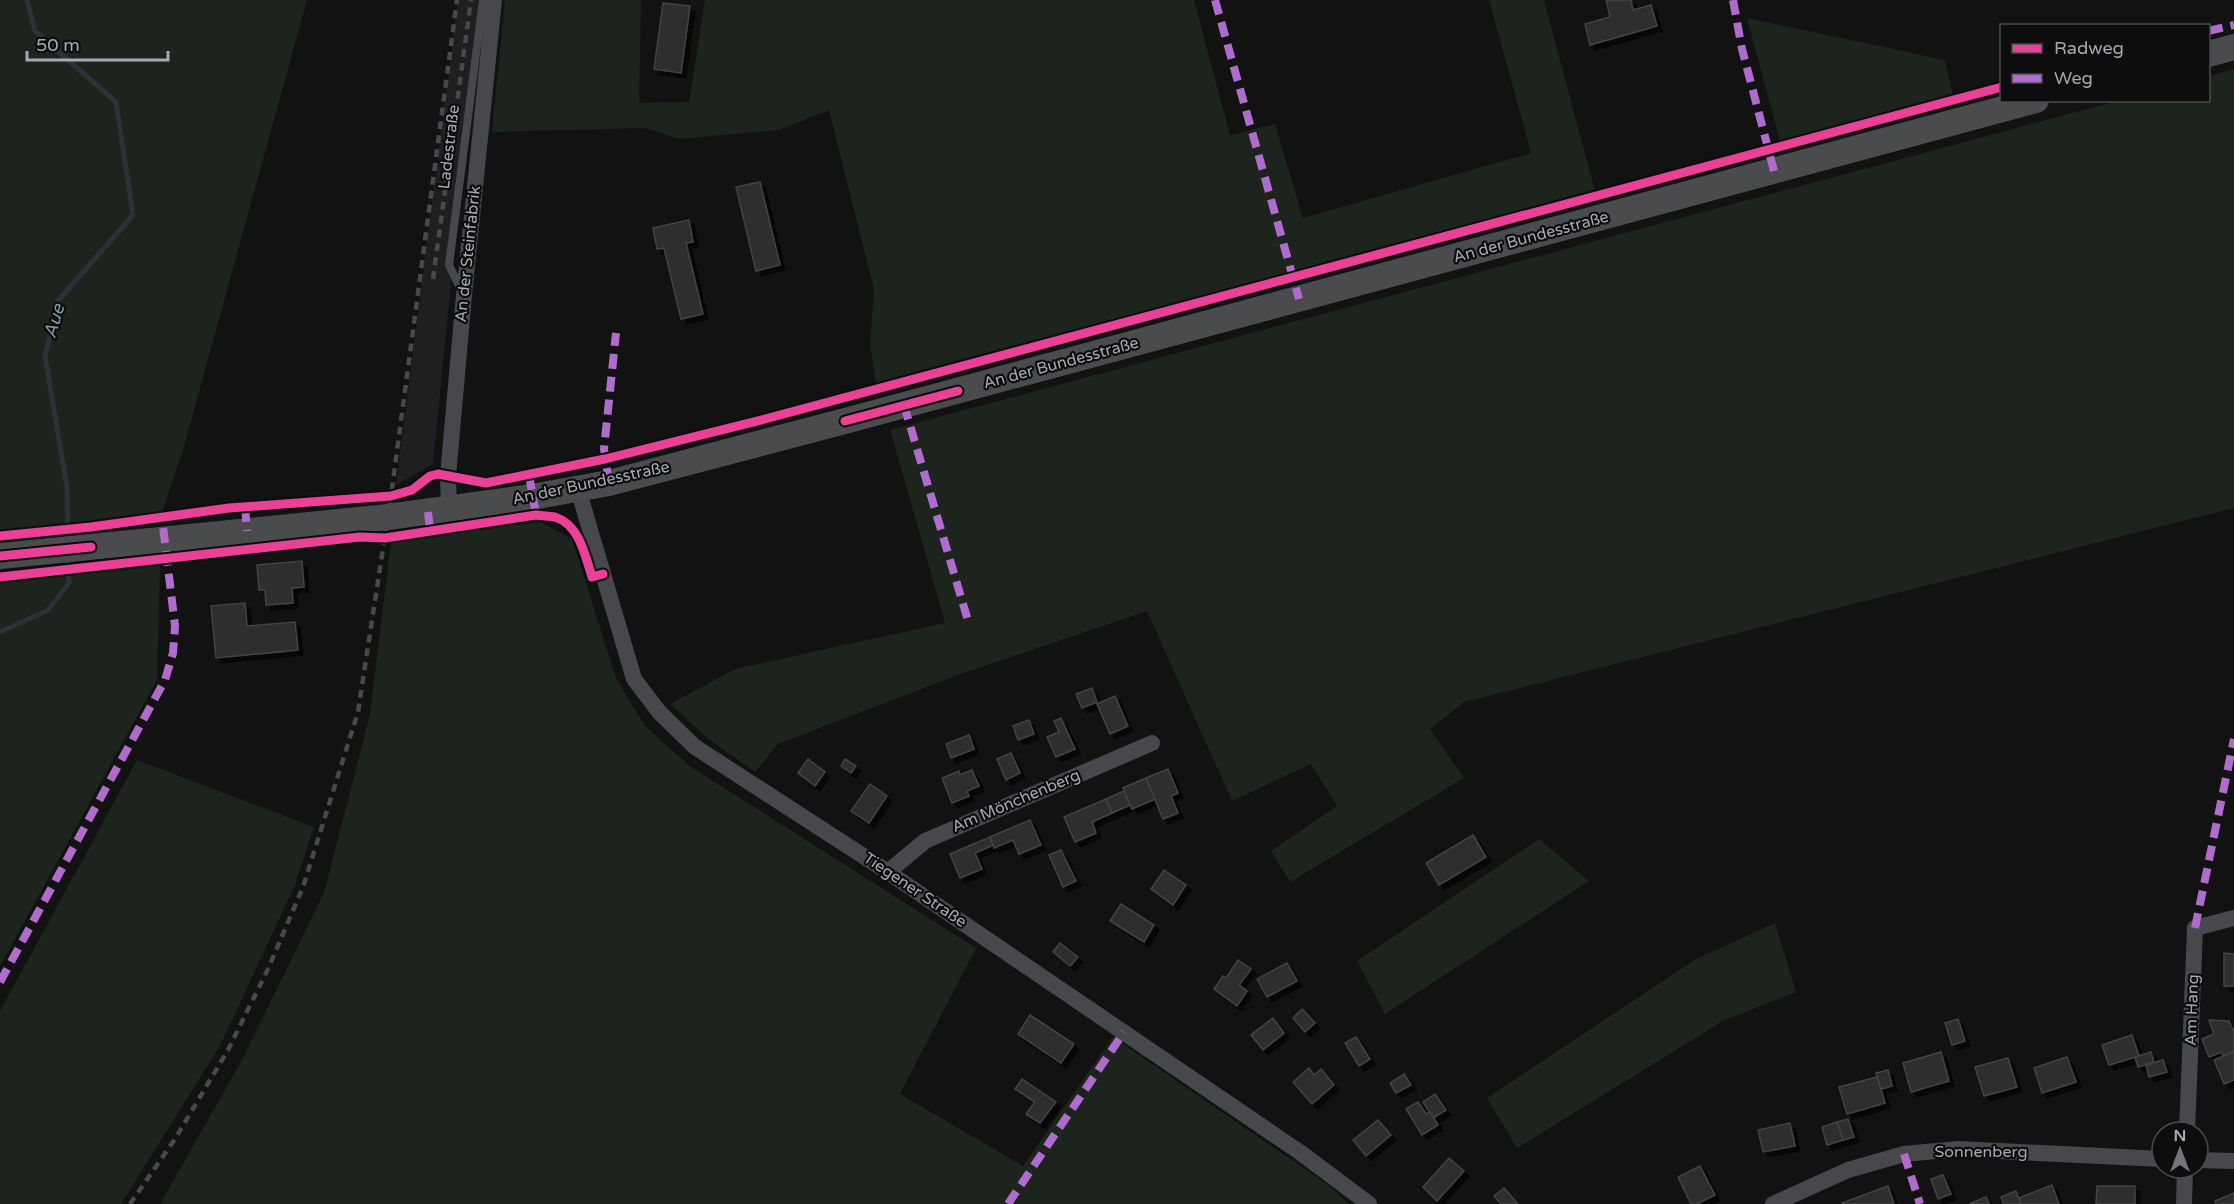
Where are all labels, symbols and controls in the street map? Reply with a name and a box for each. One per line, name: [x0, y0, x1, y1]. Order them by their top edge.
scale bar: [27, 24, 168, 62]
legend: [2000, 24, 2210, 102]
text: 50 m: [36, 34, 80, 56]
text: Radweg: [2054, 37, 2124, 59]
text: Weg: [2054, 67, 2093, 89]
street label: Ladestraße: [434, 104, 464, 190]
street label: An der Steinfabrik: [451, 185, 485, 323]
street label: An der Bundesstraße: [1451, 207, 1611, 267]
water label: Aue: [39, 301, 70, 341]
street label: An der Bundesstraße: [981, 333, 1141, 393]
street label: An der Bundesstraße: [511, 457, 671, 509]
street label: Am Mönchenberg: [949, 765, 1083, 837]
street label: Tiegener Straße: [860, 848, 970, 932]
street label: Am Hang: [2181, 974, 2203, 1046]
north arrow: [2150, 1120, 2210, 1180]
text: N: [2174, 1126, 2186, 1146]
street label: Sonnenberg: [1934, 1142, 2028, 1162]

